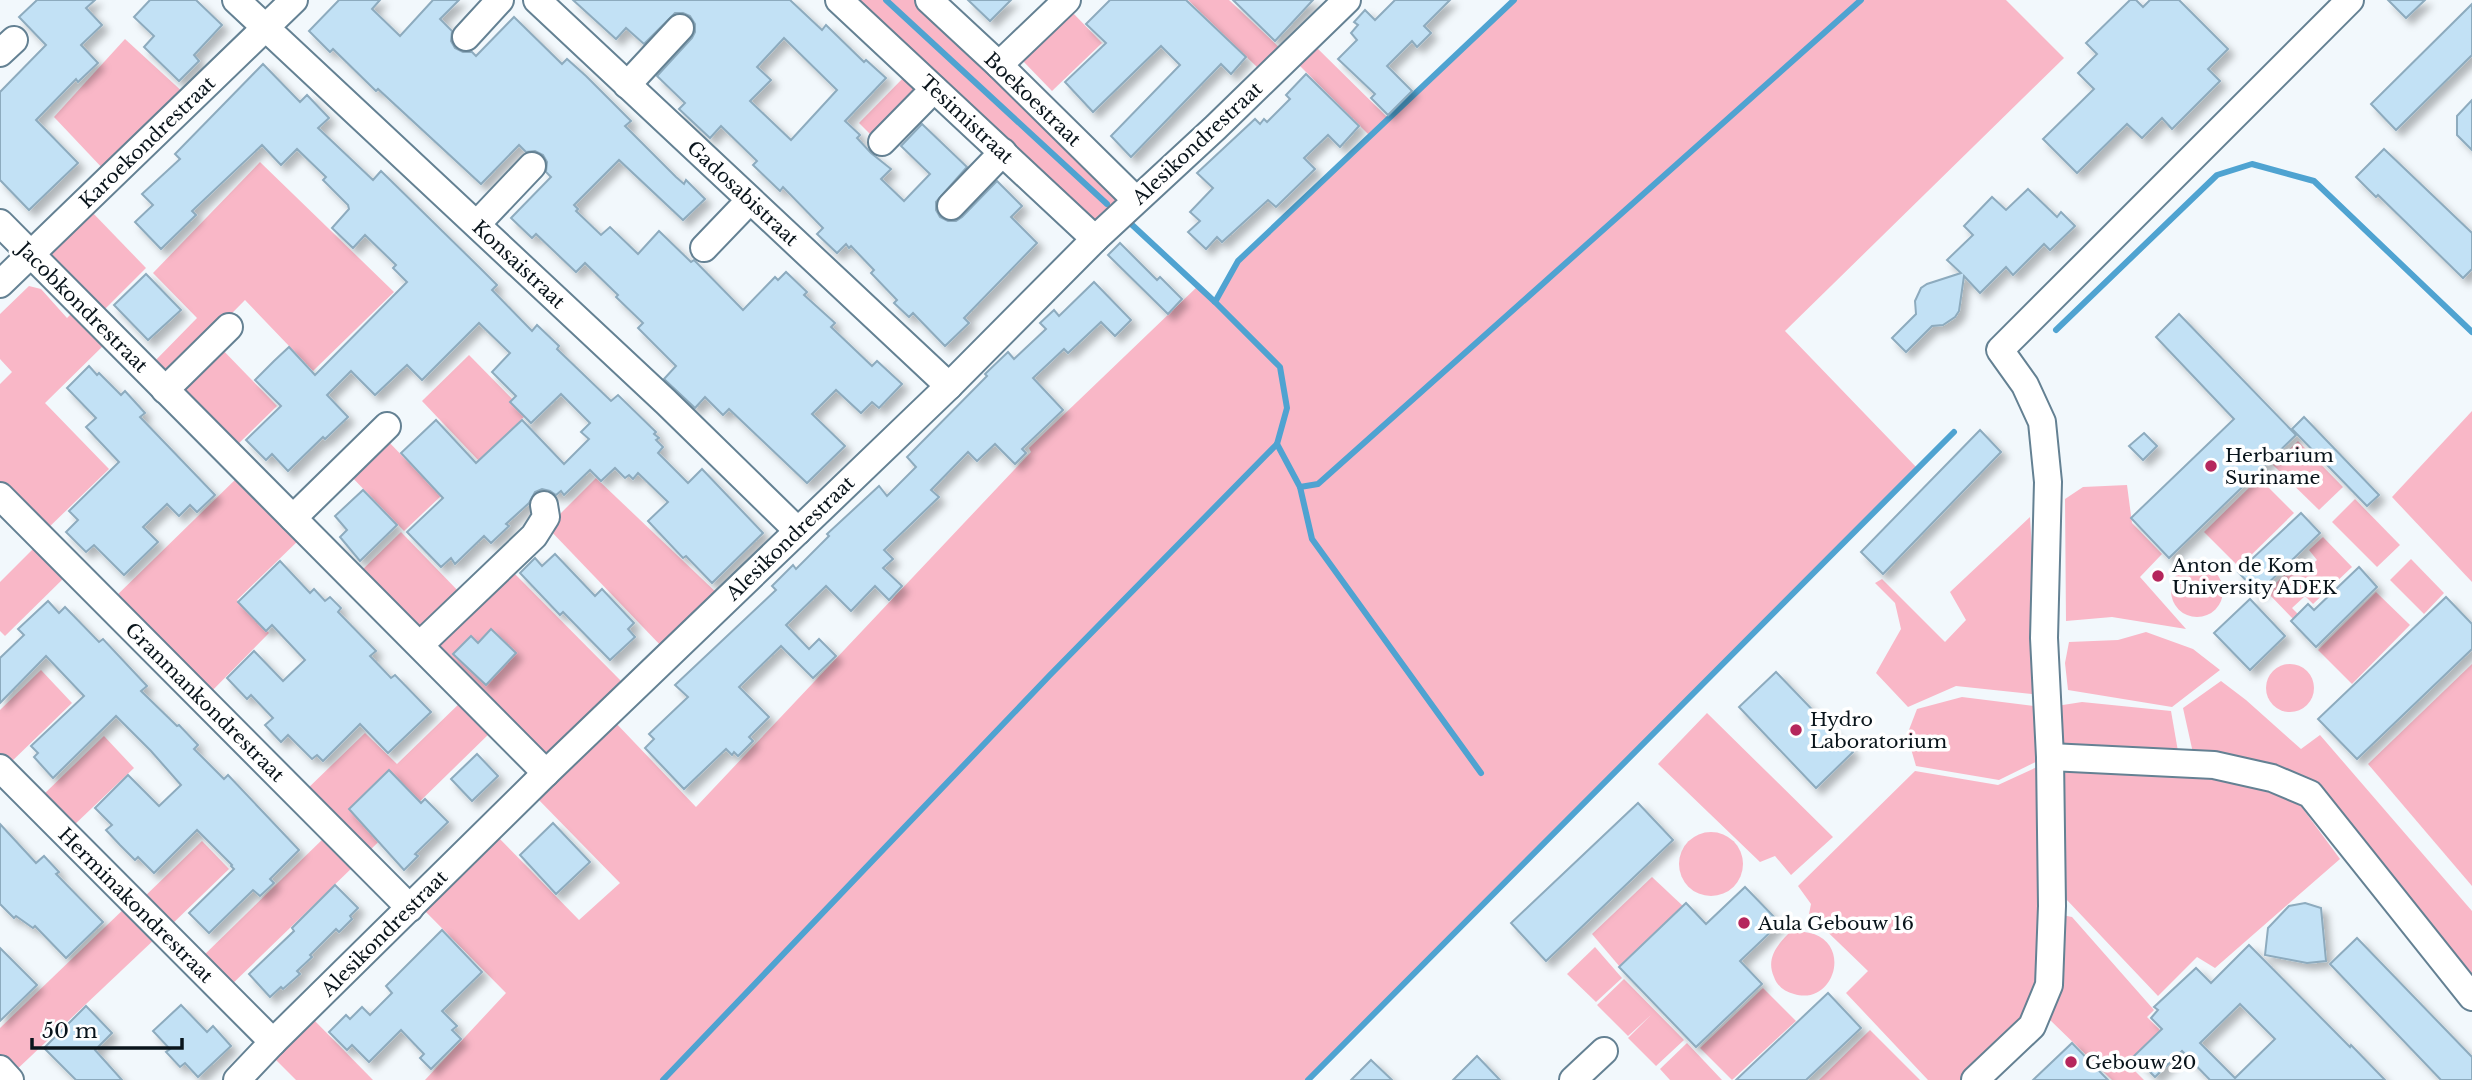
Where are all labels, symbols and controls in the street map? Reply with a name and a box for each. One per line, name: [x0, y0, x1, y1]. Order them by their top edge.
street label: Boekoestraat: [980, 48, 1086, 152]
street label: Tesimistraat: [915, 70, 1019, 169]
street label: Karoekondrestraat: [75, 71, 221, 213]
street label: Alesikondrestraat: [1127, 77, 1268, 210]
street label: Gadosabistraat: [682, 136, 804, 251]
street label: Konsaistraat: [467, 216, 570, 314]
street label: Jacobkondrestraat: [11, 235, 153, 378]
place label: Herbarium Suriname: [2225, 444, 2334, 489]
marker: Herbarium Suriname: [2203, 458, 2219, 474]
street label: Alesikondrestraat: [721, 471, 860, 606]
place label: Anton de Kom University ADEK: [2171, 554, 2338, 599]
marker: Anton de Kom University ADEK: [2150, 568, 2166, 584]
street label: Granmankondrestraat: [120, 618, 290, 787]
place label: Hydro Laboratorium: [1810, 708, 1947, 753]
marker: Hydro Laboratorium: [1788, 722, 1804, 738]
street label: Herminakondrestraat: [53, 823, 219, 988]
street label: Alesikondrestraat: [316, 865, 453, 1002]
place label: Aula Gebouw 16: [1757, 912, 1914, 935]
marker: Aula Gebouw 16: [1736, 915, 1752, 931]
scale bar: [32, 1006, 182, 1050]
text: 50 m: [42, 1018, 98, 1044]
place label: Gebouw 20: [2085, 1051, 2196, 1074]
marker: Gebouw 20: [2063, 1054, 2079, 1070]

